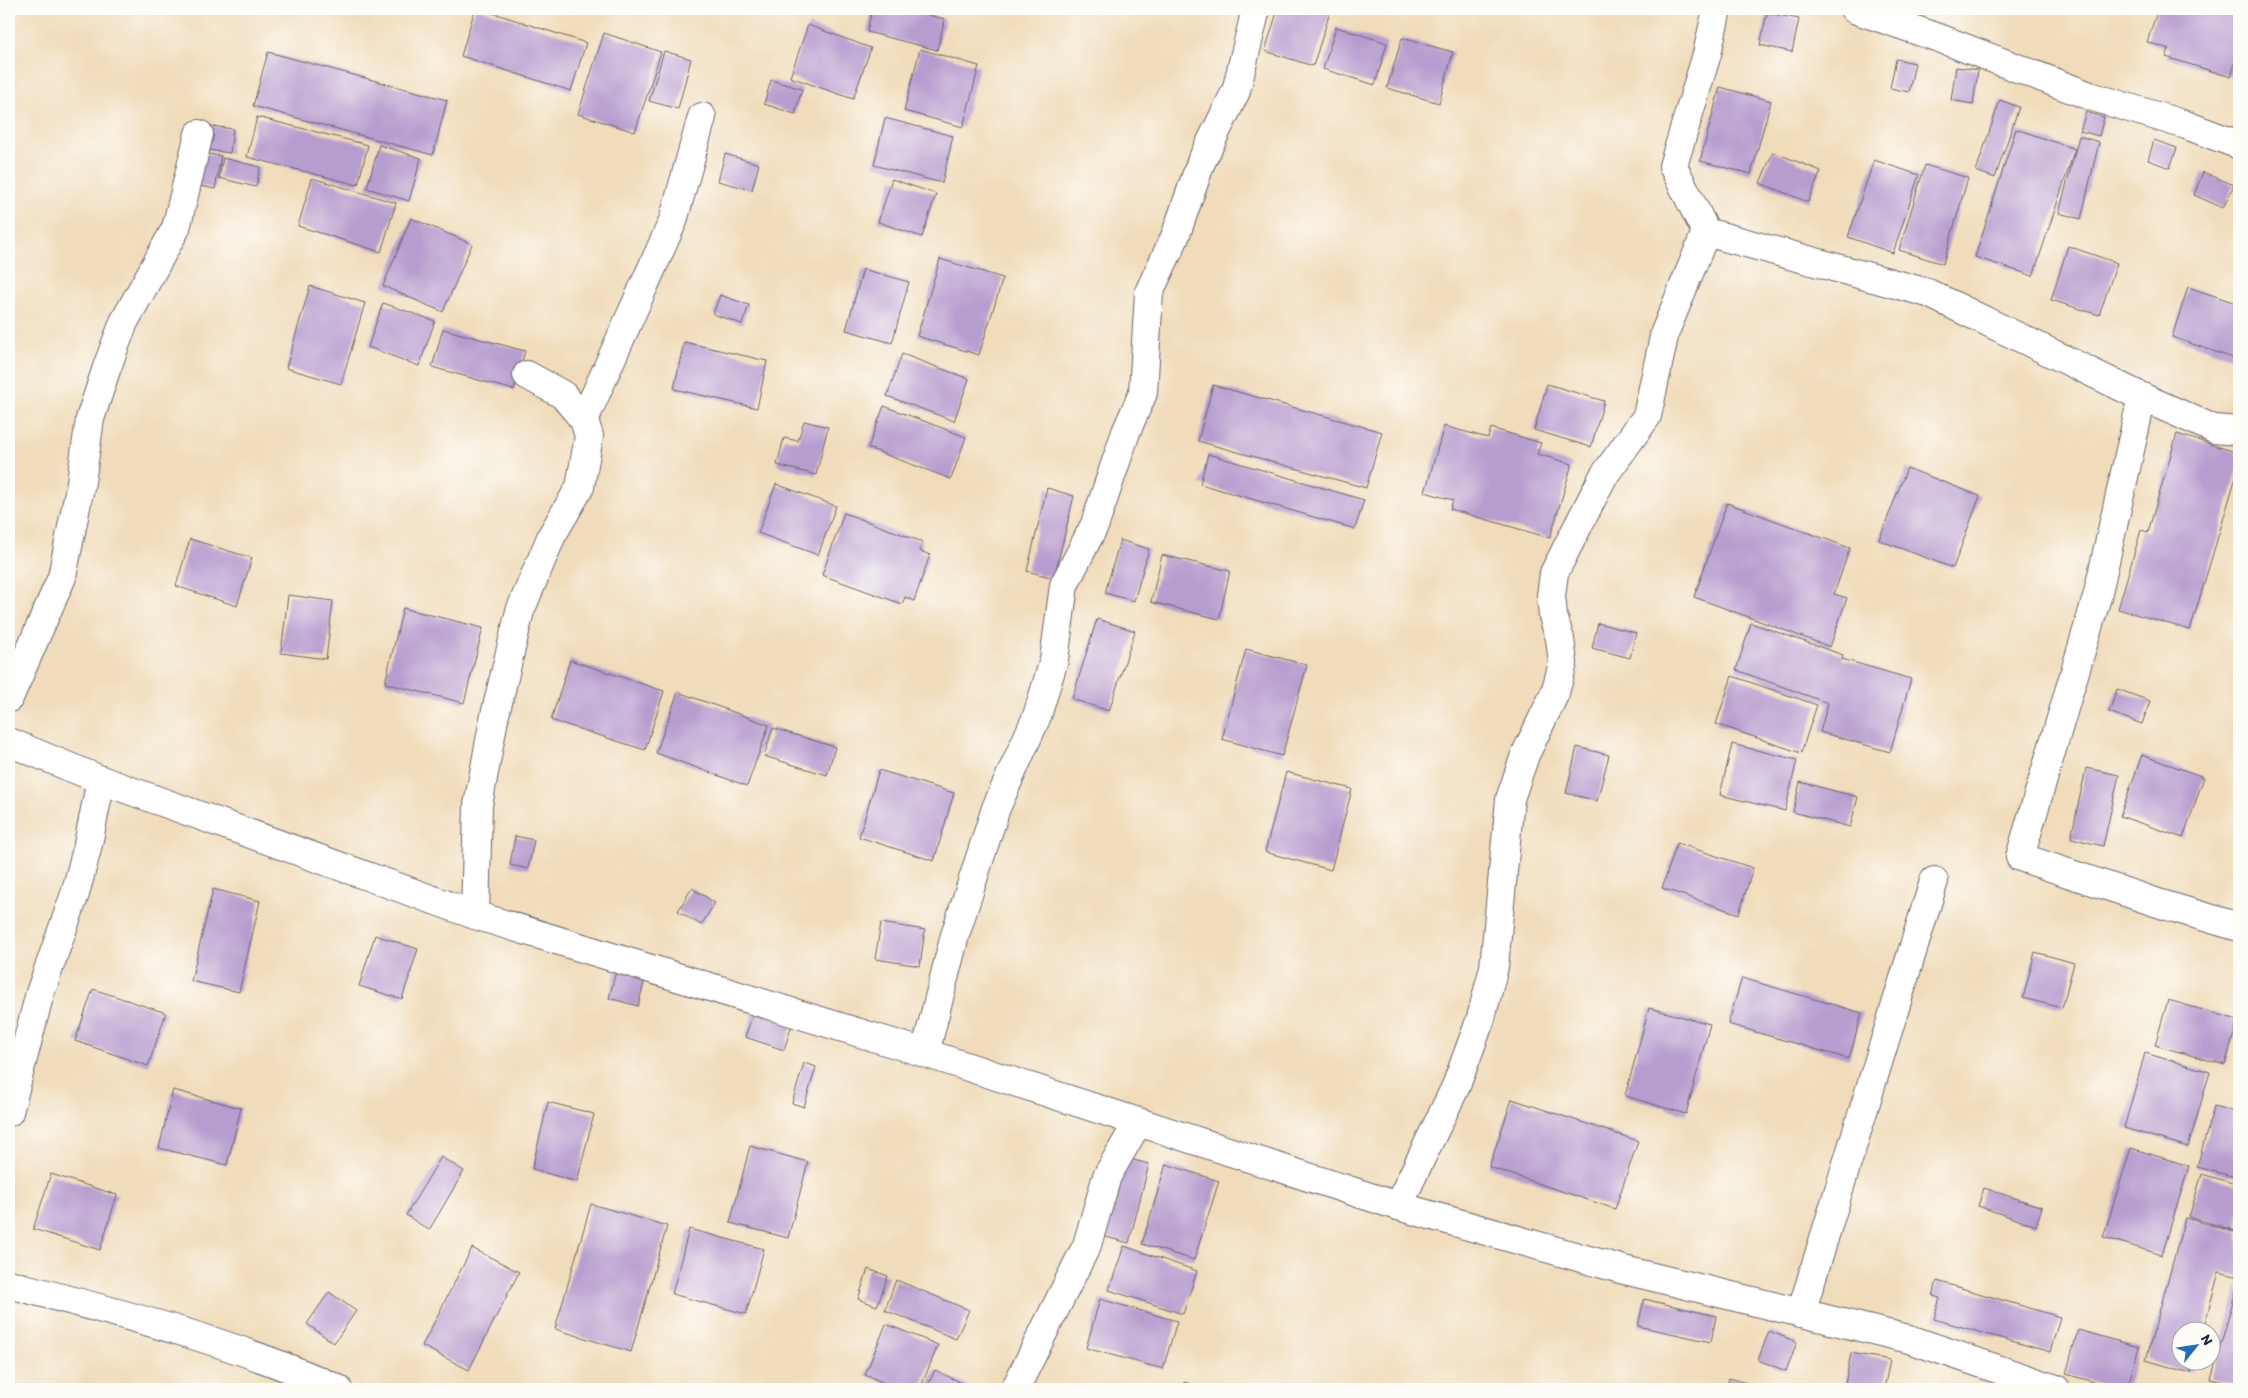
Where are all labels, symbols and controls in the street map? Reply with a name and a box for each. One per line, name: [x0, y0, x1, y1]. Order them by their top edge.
north arrow: [2170, 1320, 2220, 1370]
text: N: [2197, 1331, 2217, 1348]

